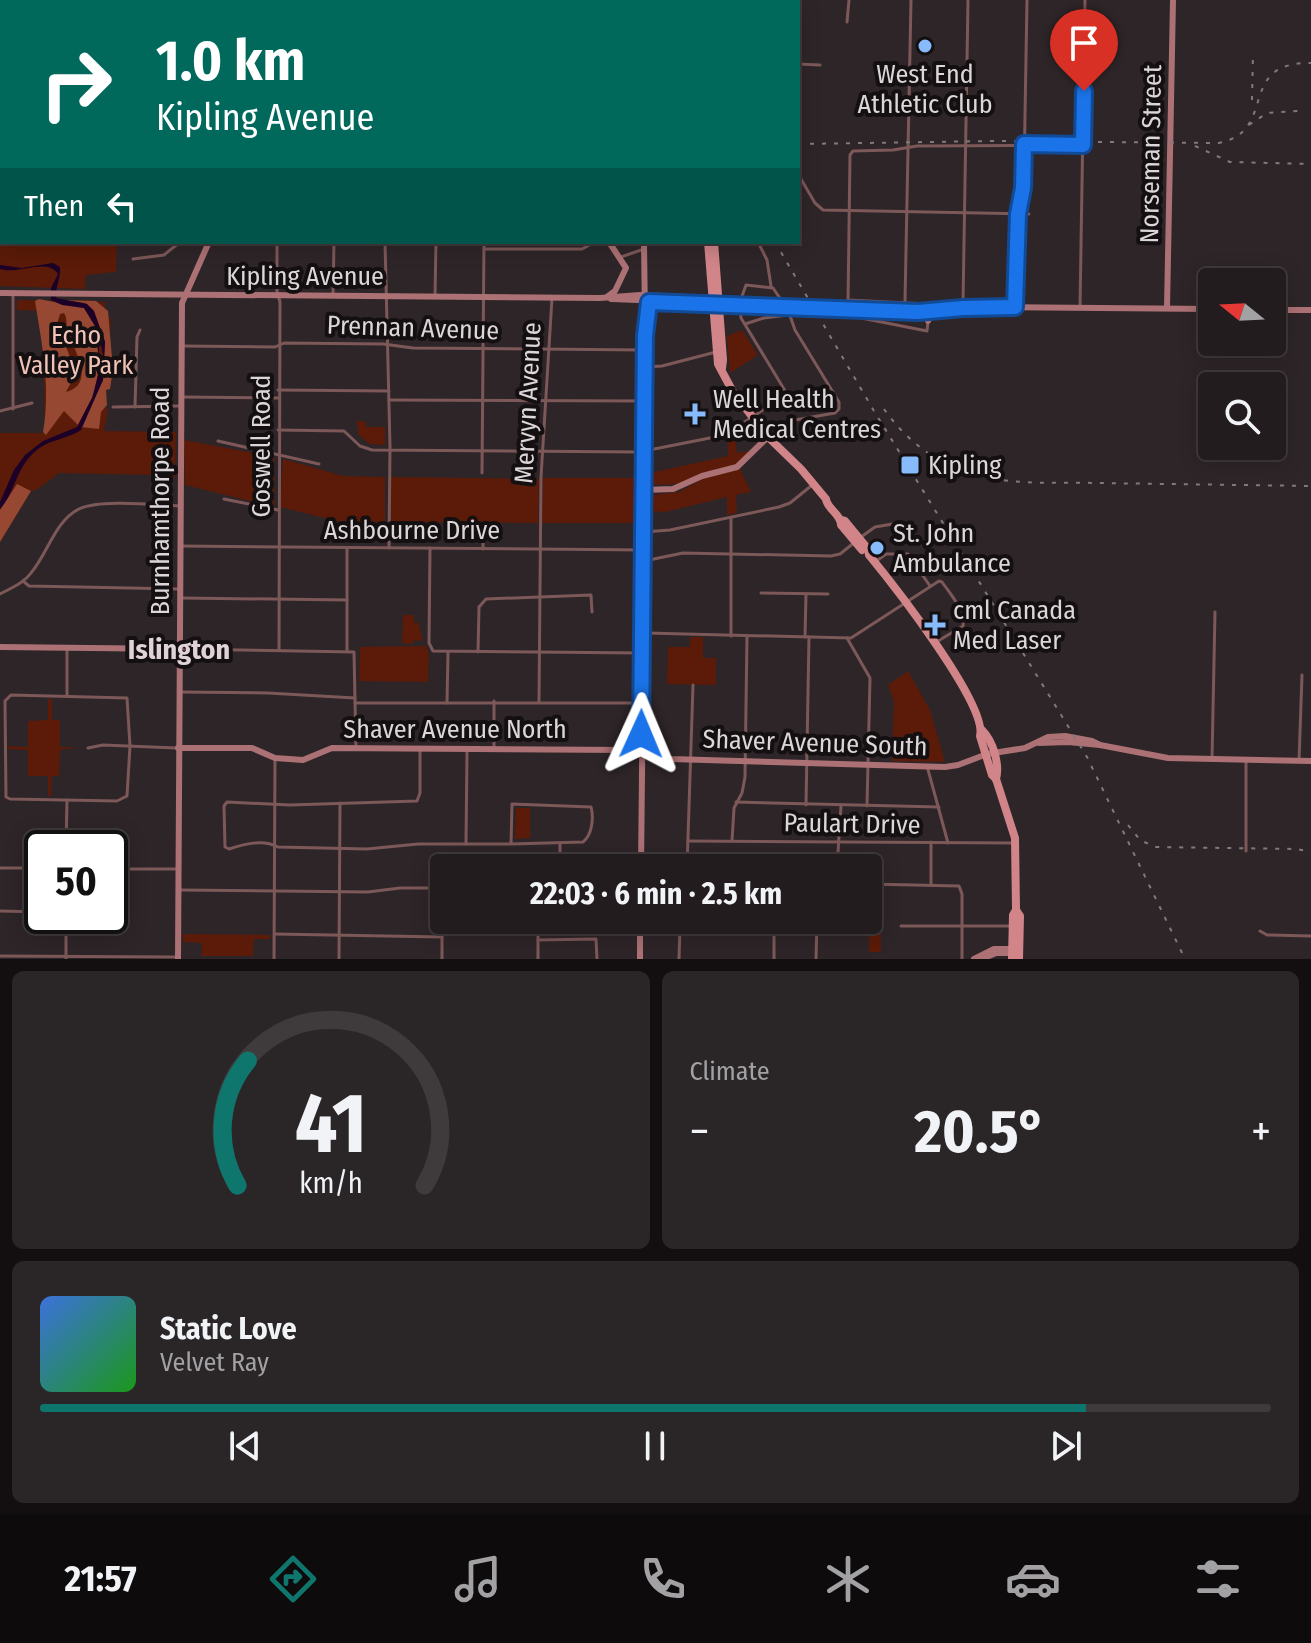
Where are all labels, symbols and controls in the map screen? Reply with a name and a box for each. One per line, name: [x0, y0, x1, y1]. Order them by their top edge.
pin: [1050, 9, 1118, 91]
icon: arrive: [1062, 21, 1106, 65]
text: 1.0 km: [156, 28, 305, 95]
icon: right: [24, 32, 128, 136]
marker: West End Athletic Club: [916, 37, 934, 55]
place label: West End Athletic Club: [858, 59, 993, 120]
street label: Norseman Street: [1134, 64, 1168, 244]
text: Kipling Avenue: [156, 96, 374, 140]
icon: left: [100, 184, 144, 228]
text: Then: [24, 188, 84, 224]
street label: Kipling Avenue: [226, 261, 384, 292]
north arrow: [1198, 268, 1286, 356]
map controls: [1198, 268, 1286, 460]
street label: Prennan Avenue: [326, 310, 500, 346]
park label: Echo Valley Park: [19, 320, 134, 381]
street label: Mervyn Avenue: [508, 322, 548, 484]
button: search: [1198, 372, 1286, 460]
street label: Goswell Road: [246, 374, 277, 518]
place label: Well Health Medical Centres: [713, 384, 881, 445]
street label: Burnhamthorpe Road: [145, 387, 176, 615]
marker: Well Health Medical Centres: [684, 403, 706, 425]
place label: Kipling: [928, 450, 1002, 481]
marker: Kipling: [899, 454, 921, 476]
street label: Ashbourne Drive: [324, 515, 500, 546]
place label: St. John Ambulance: [893, 518, 1011, 579]
marker: St. John Ambulance: [868, 539, 886, 557]
place label: cml Canada Med Laser: [953, 595, 1076, 656]
marker: cml Canada Med Laser: [924, 614, 946, 636]
district label: Islington: [128, 633, 230, 666]
position arrow: [599, 692, 683, 776]
street label: Shaver Avenue North: [343, 714, 567, 745]
street label: Shaver Avenue South: [702, 724, 928, 762]
street label: Paulart Drive: [783, 807, 921, 841]
speed limit sign: 50: [24, 830, 128, 934]
text: 22:03 · 6 min · 2.5 km: [530, 876, 782, 912]
text: Climate: [690, 1056, 770, 1087]
text: 41: [295, 1074, 367, 1174]
text: 20.5°: [914, 1096, 1046, 1168]
text: −: [690, 1105, 709, 1158]
text: +: [1251, 1105, 1271, 1158]
text: km/h: [299, 1166, 363, 1201]
text: Static Love: [160, 1311, 297, 1347]
text: Velvet Ray: [160, 1347, 269, 1378]
icon: previous: [223, 1424, 267, 1468]
icon: pause: [633, 1424, 677, 1468]
icon: next: [1044, 1424, 1088, 1468]
icon: directions: [265, 1551, 321, 1607]
icon: music: [450, 1551, 506, 1607]
icon: phone: [635, 1551, 691, 1607]
icon: climate: [820, 1551, 876, 1607]
icon: car: [1005, 1551, 1061, 1607]
icon: filters: [1190, 1551, 1246, 1607]
text: 21:57: [64, 1557, 137, 1601]

